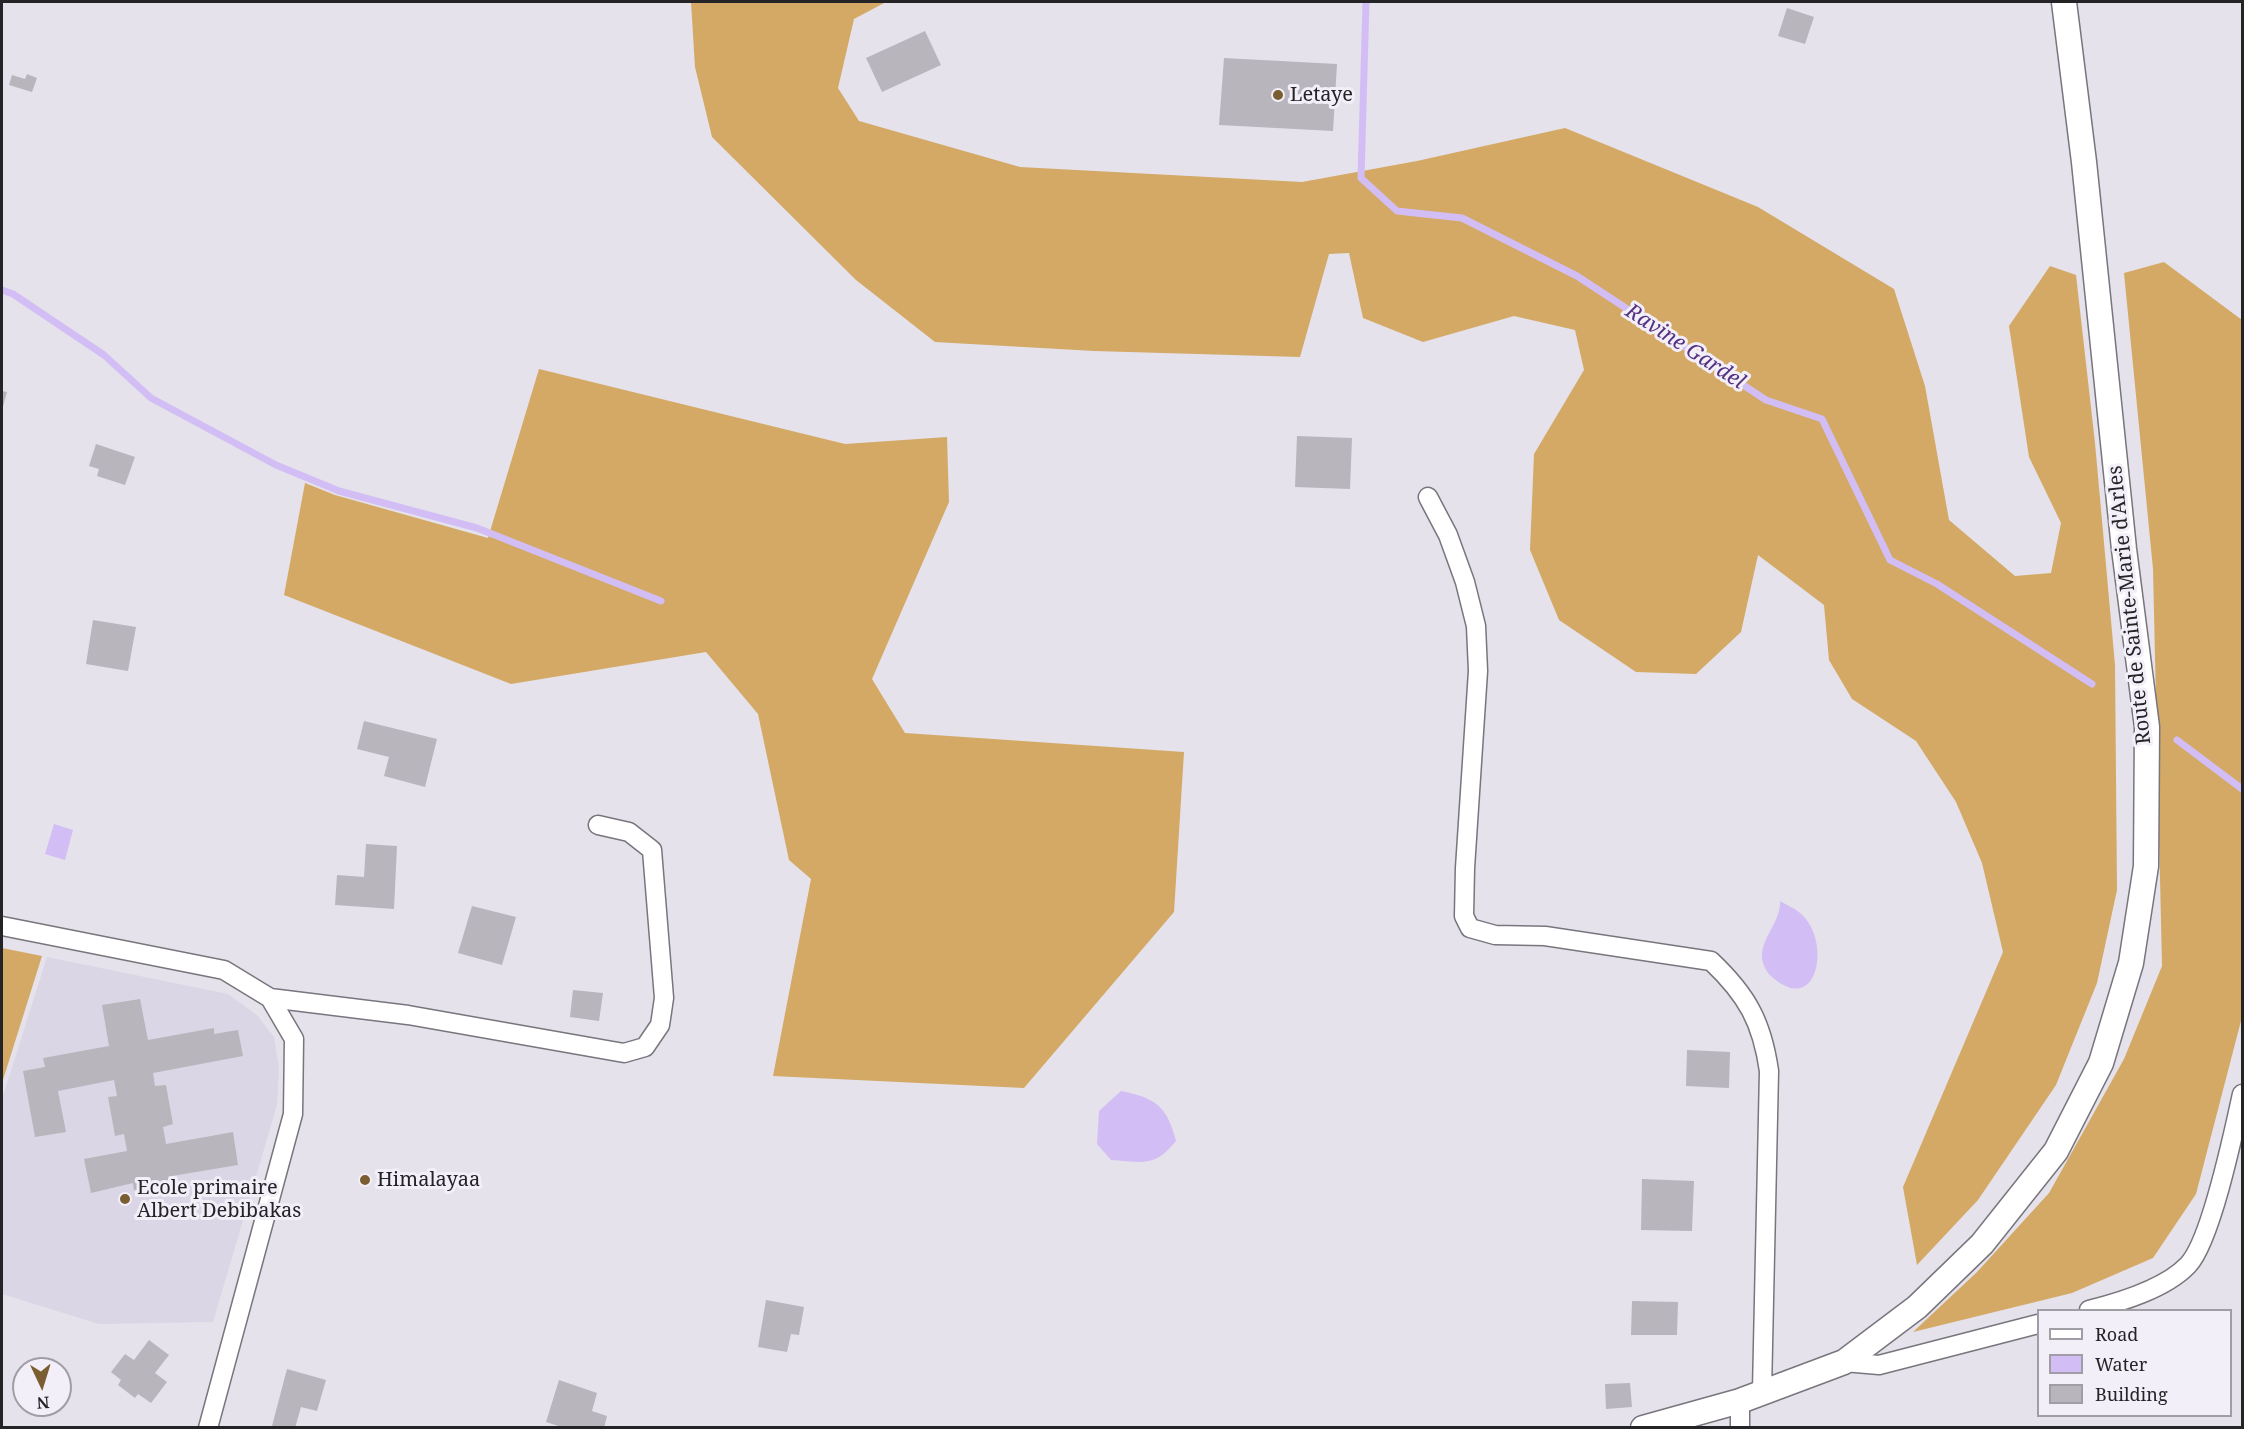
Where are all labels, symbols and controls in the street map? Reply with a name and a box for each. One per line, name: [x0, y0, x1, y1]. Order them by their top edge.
place label: Letaye: [1290, 83, 1353, 107]
marker: Letaye: [1271, 88, 1285, 102]
water label: Ravine Gardel: [1620, 299, 1750, 395]
street label: Route de Sainte-Marie d'Arles: [2103, 464, 2157, 746]
place label: Himalayaa: [377, 1168, 480, 1192]
marker: Himalayaa: [358, 1173, 372, 1187]
place label: Ecole primaire Albert Debibakas: [137, 1176, 301, 1223]
marker: Ecole primaire Albert Debibakas: [118, 1192, 132, 1206]
legend: [2037, 1309, 2232, 1417]
text: Road: [2095, 1322, 2138, 1346]
text: Water: [2095, 1352, 2147, 1376]
north arrow: [12, 1357, 72, 1417]
text: Building: [2095, 1382, 2168, 1406]
text: N: [36, 1392, 50, 1414]

